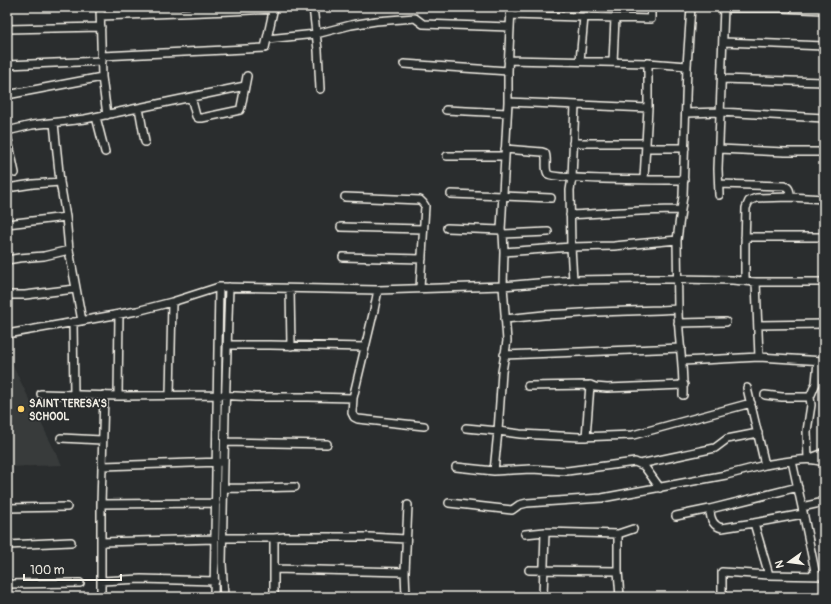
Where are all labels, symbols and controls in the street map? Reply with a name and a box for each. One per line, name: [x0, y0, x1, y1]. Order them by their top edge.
place label: SAINT TERESA'S SCHOOL: [29, 397, 107, 423]
marker: SAINT TERESA'S SCHOOL: [16, 404, 26, 414]
north arrow: [769, 542, 809, 582]
scale bar: [24, 556, 121, 582]
text: N: [772, 559, 787, 569]
text: 100 m: [30, 563, 65, 578]

